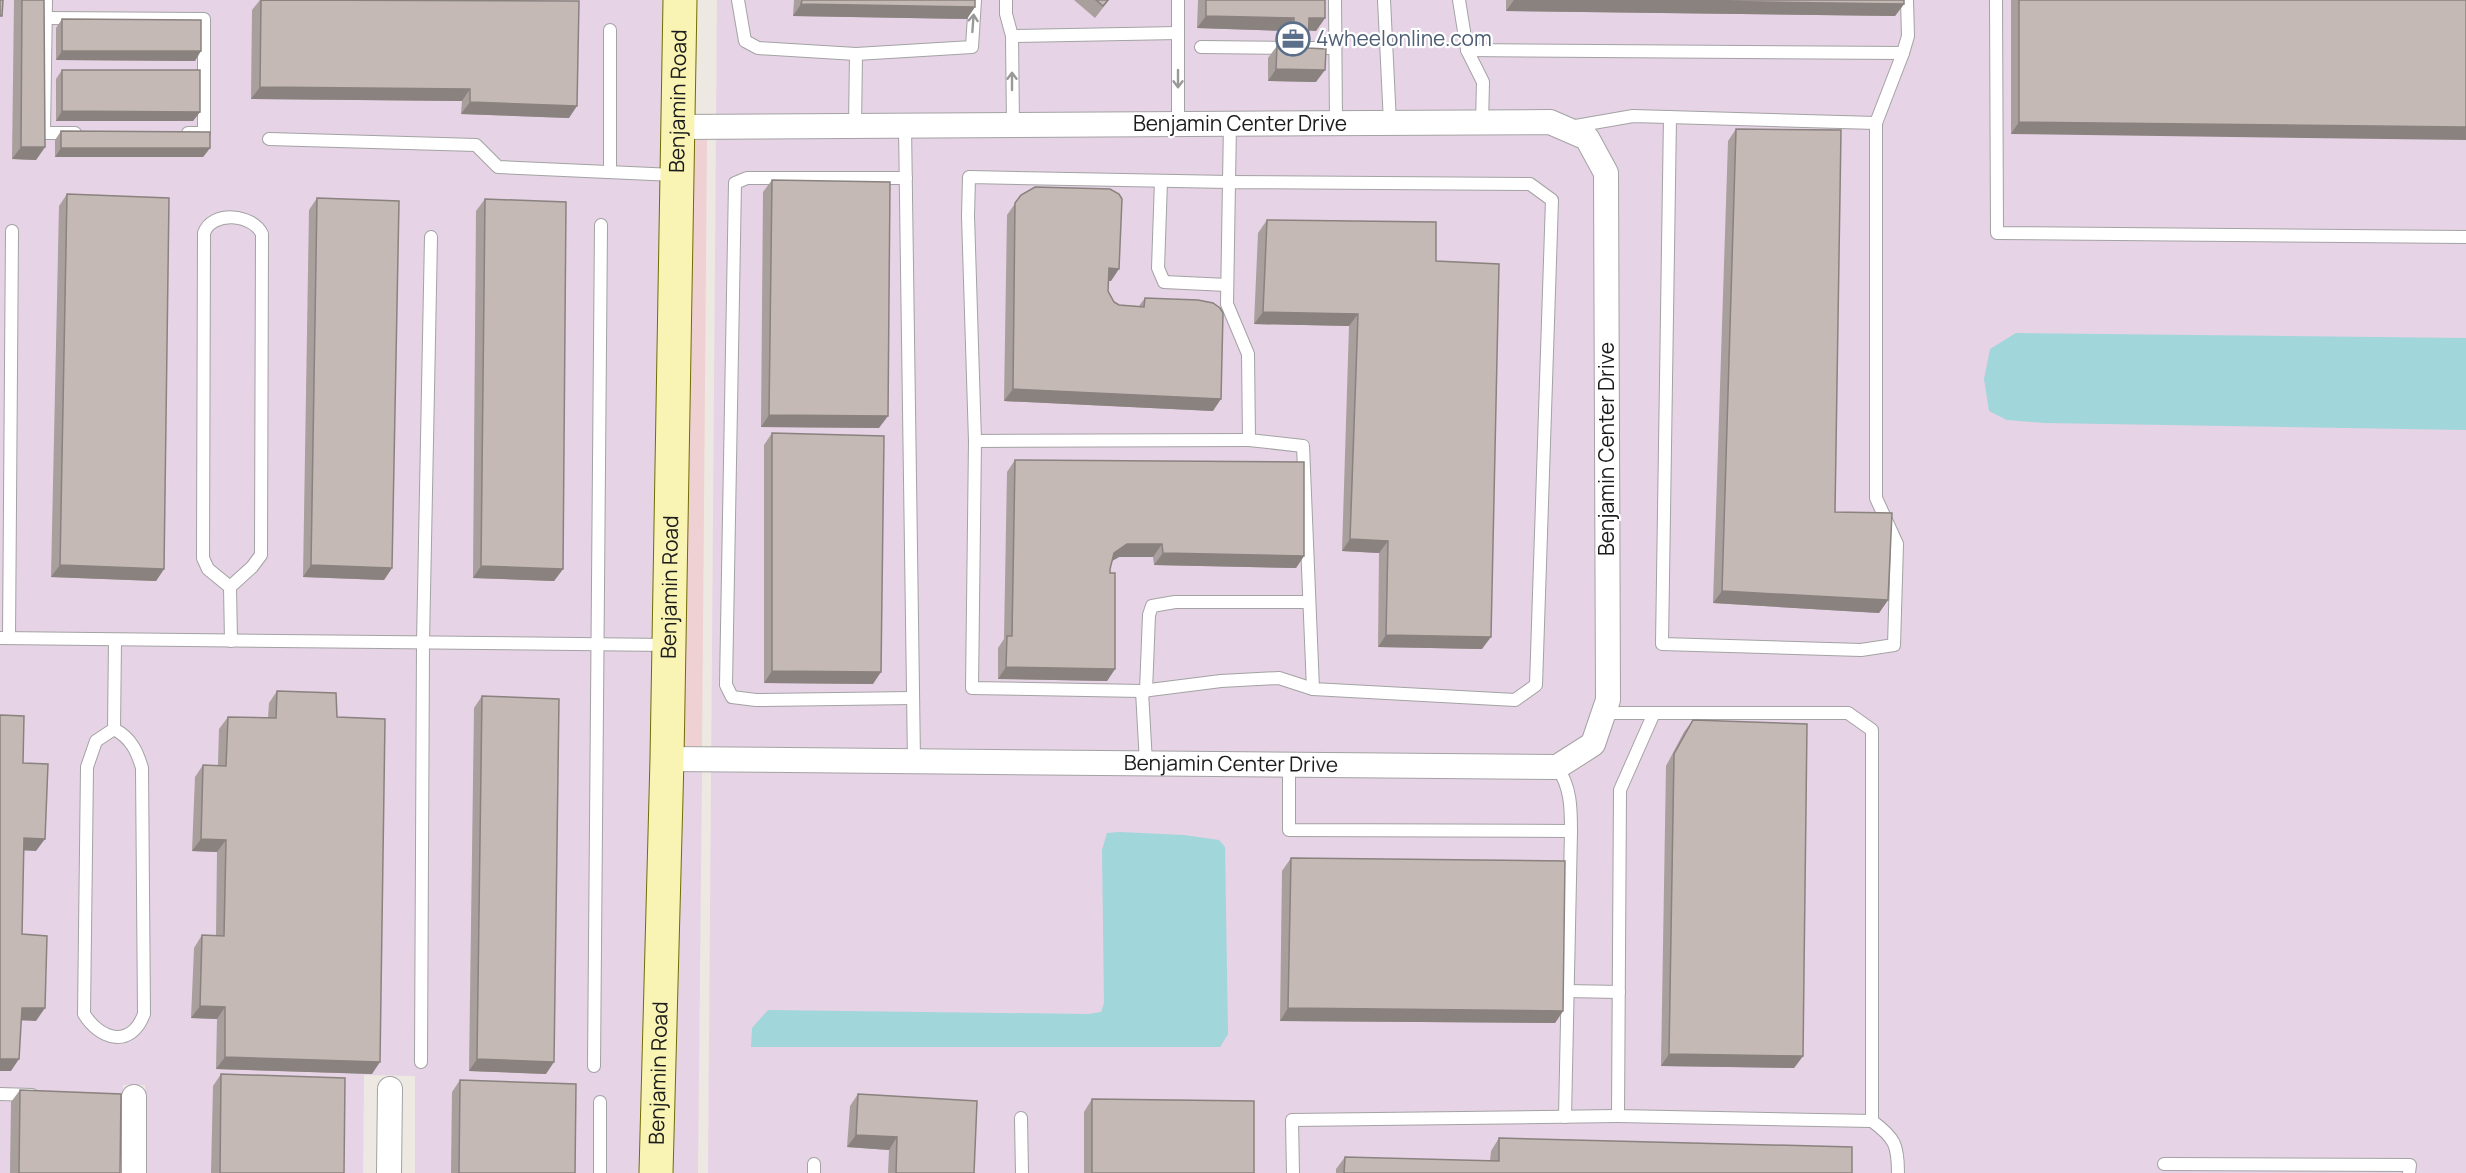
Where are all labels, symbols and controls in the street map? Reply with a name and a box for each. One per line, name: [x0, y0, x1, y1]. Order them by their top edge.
one-way arrow: [968, 14, 979, 34]
office icon: 4wheelonline.com: [1275, 21, 1311, 57]
place label: 4wheelonline.com: [1316, 24, 1492, 52]
street label: Benjamin Road: [662, 29, 692, 173]
one-way arrow: [1172, 68, 1184, 88]
one-way arrow: [1006, 71, 1018, 91]
street label: Benjamin Center Drive: [1133, 109, 1347, 137]
street label: Benjamin Center Drive: [1592, 342, 1620, 556]
street label: Benjamin Road: [654, 515, 684, 659]
street label: Benjamin Center Drive: [1124, 748, 1338, 778]
street label: Benjamin Road: [642, 1001, 674, 1145]

